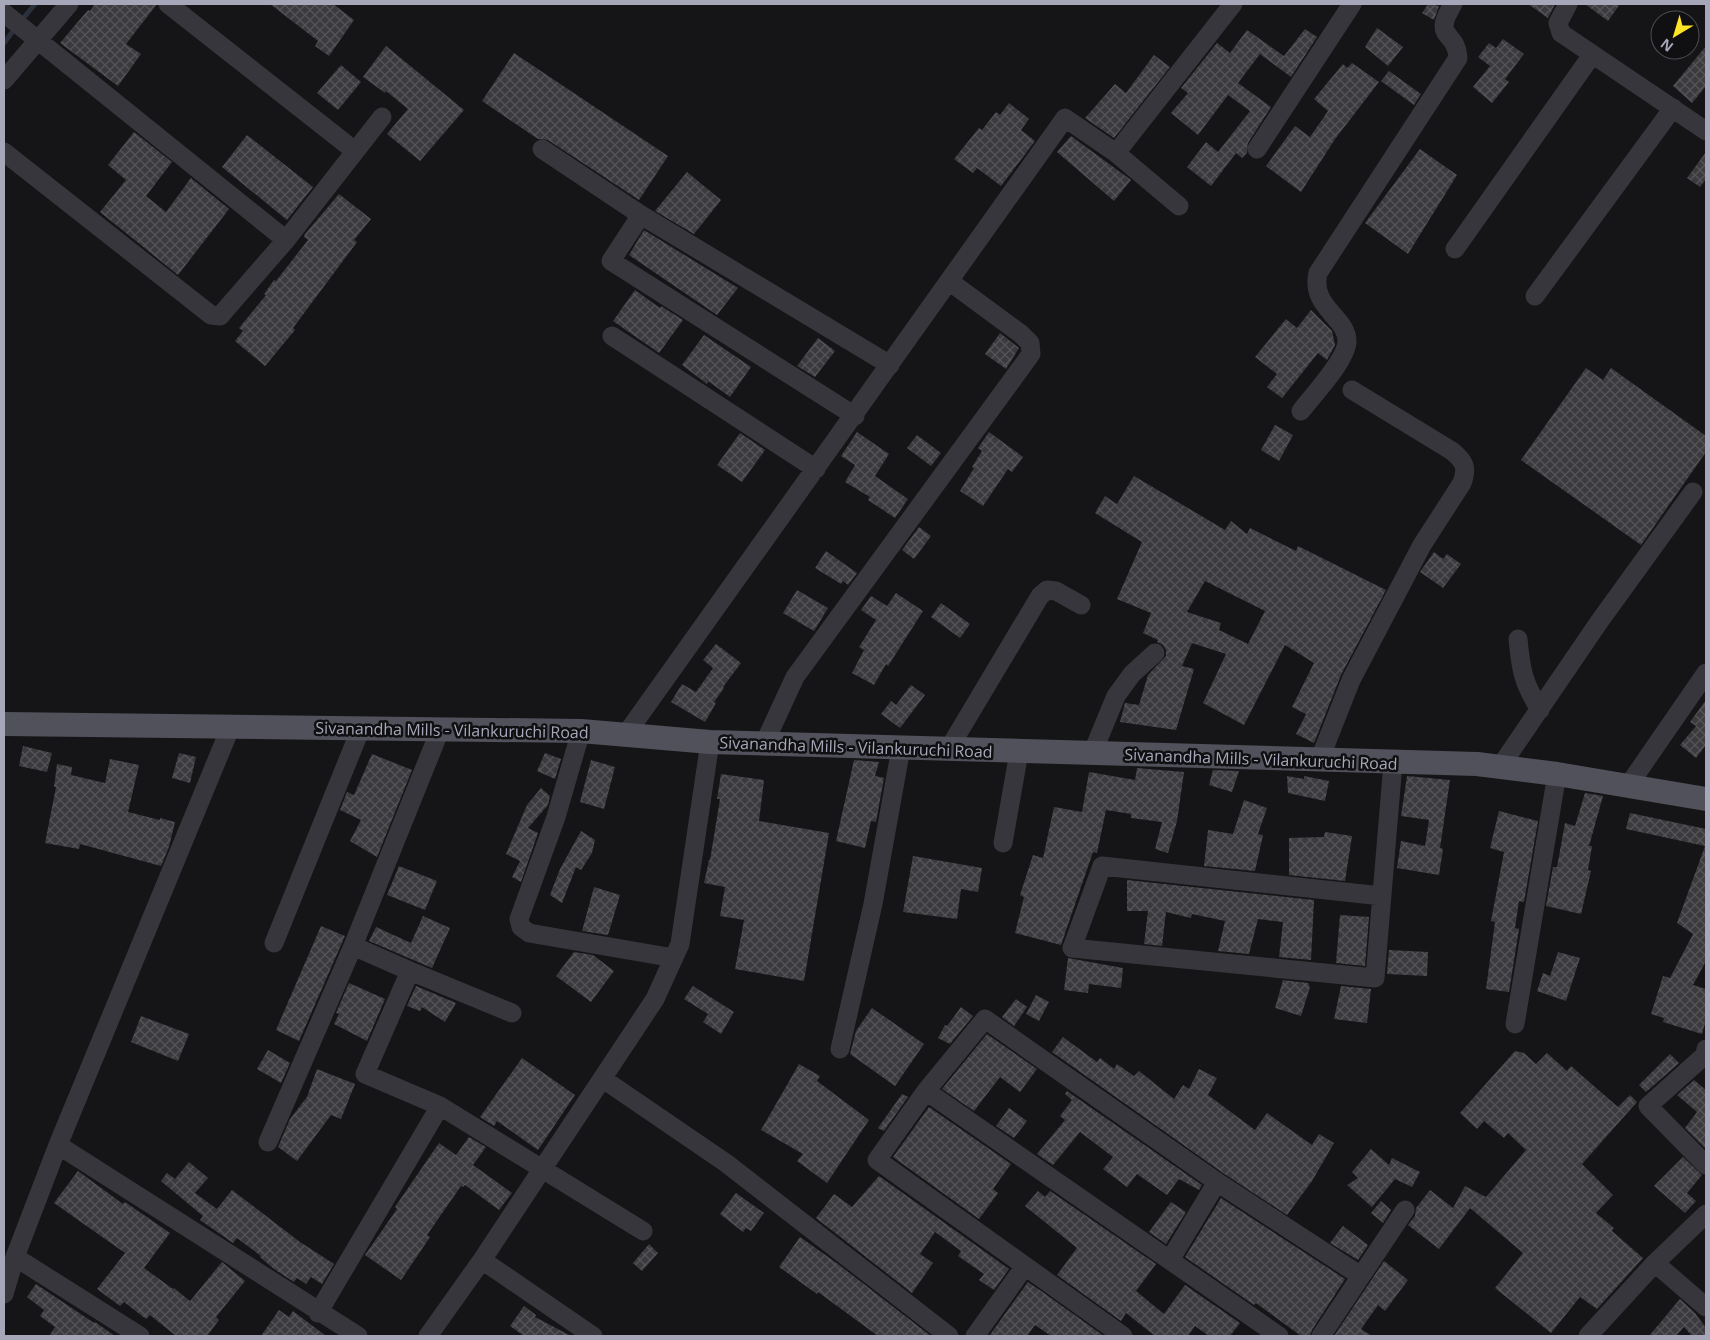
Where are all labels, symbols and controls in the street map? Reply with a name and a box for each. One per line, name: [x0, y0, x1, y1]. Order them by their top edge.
north arrow: [1650, 10, 1700, 60]
text: N: [1656, 35, 1677, 57]
street label: Sivanandha Mills - Vilankuruchi Road: [315, 717, 589, 743]
street label: Sivanandha Mills - Vilankuruchi Road: [719, 731, 993, 763]
street label: Sivanandha Mills - Vilankuruchi Road: [1124, 743, 1398, 775]

